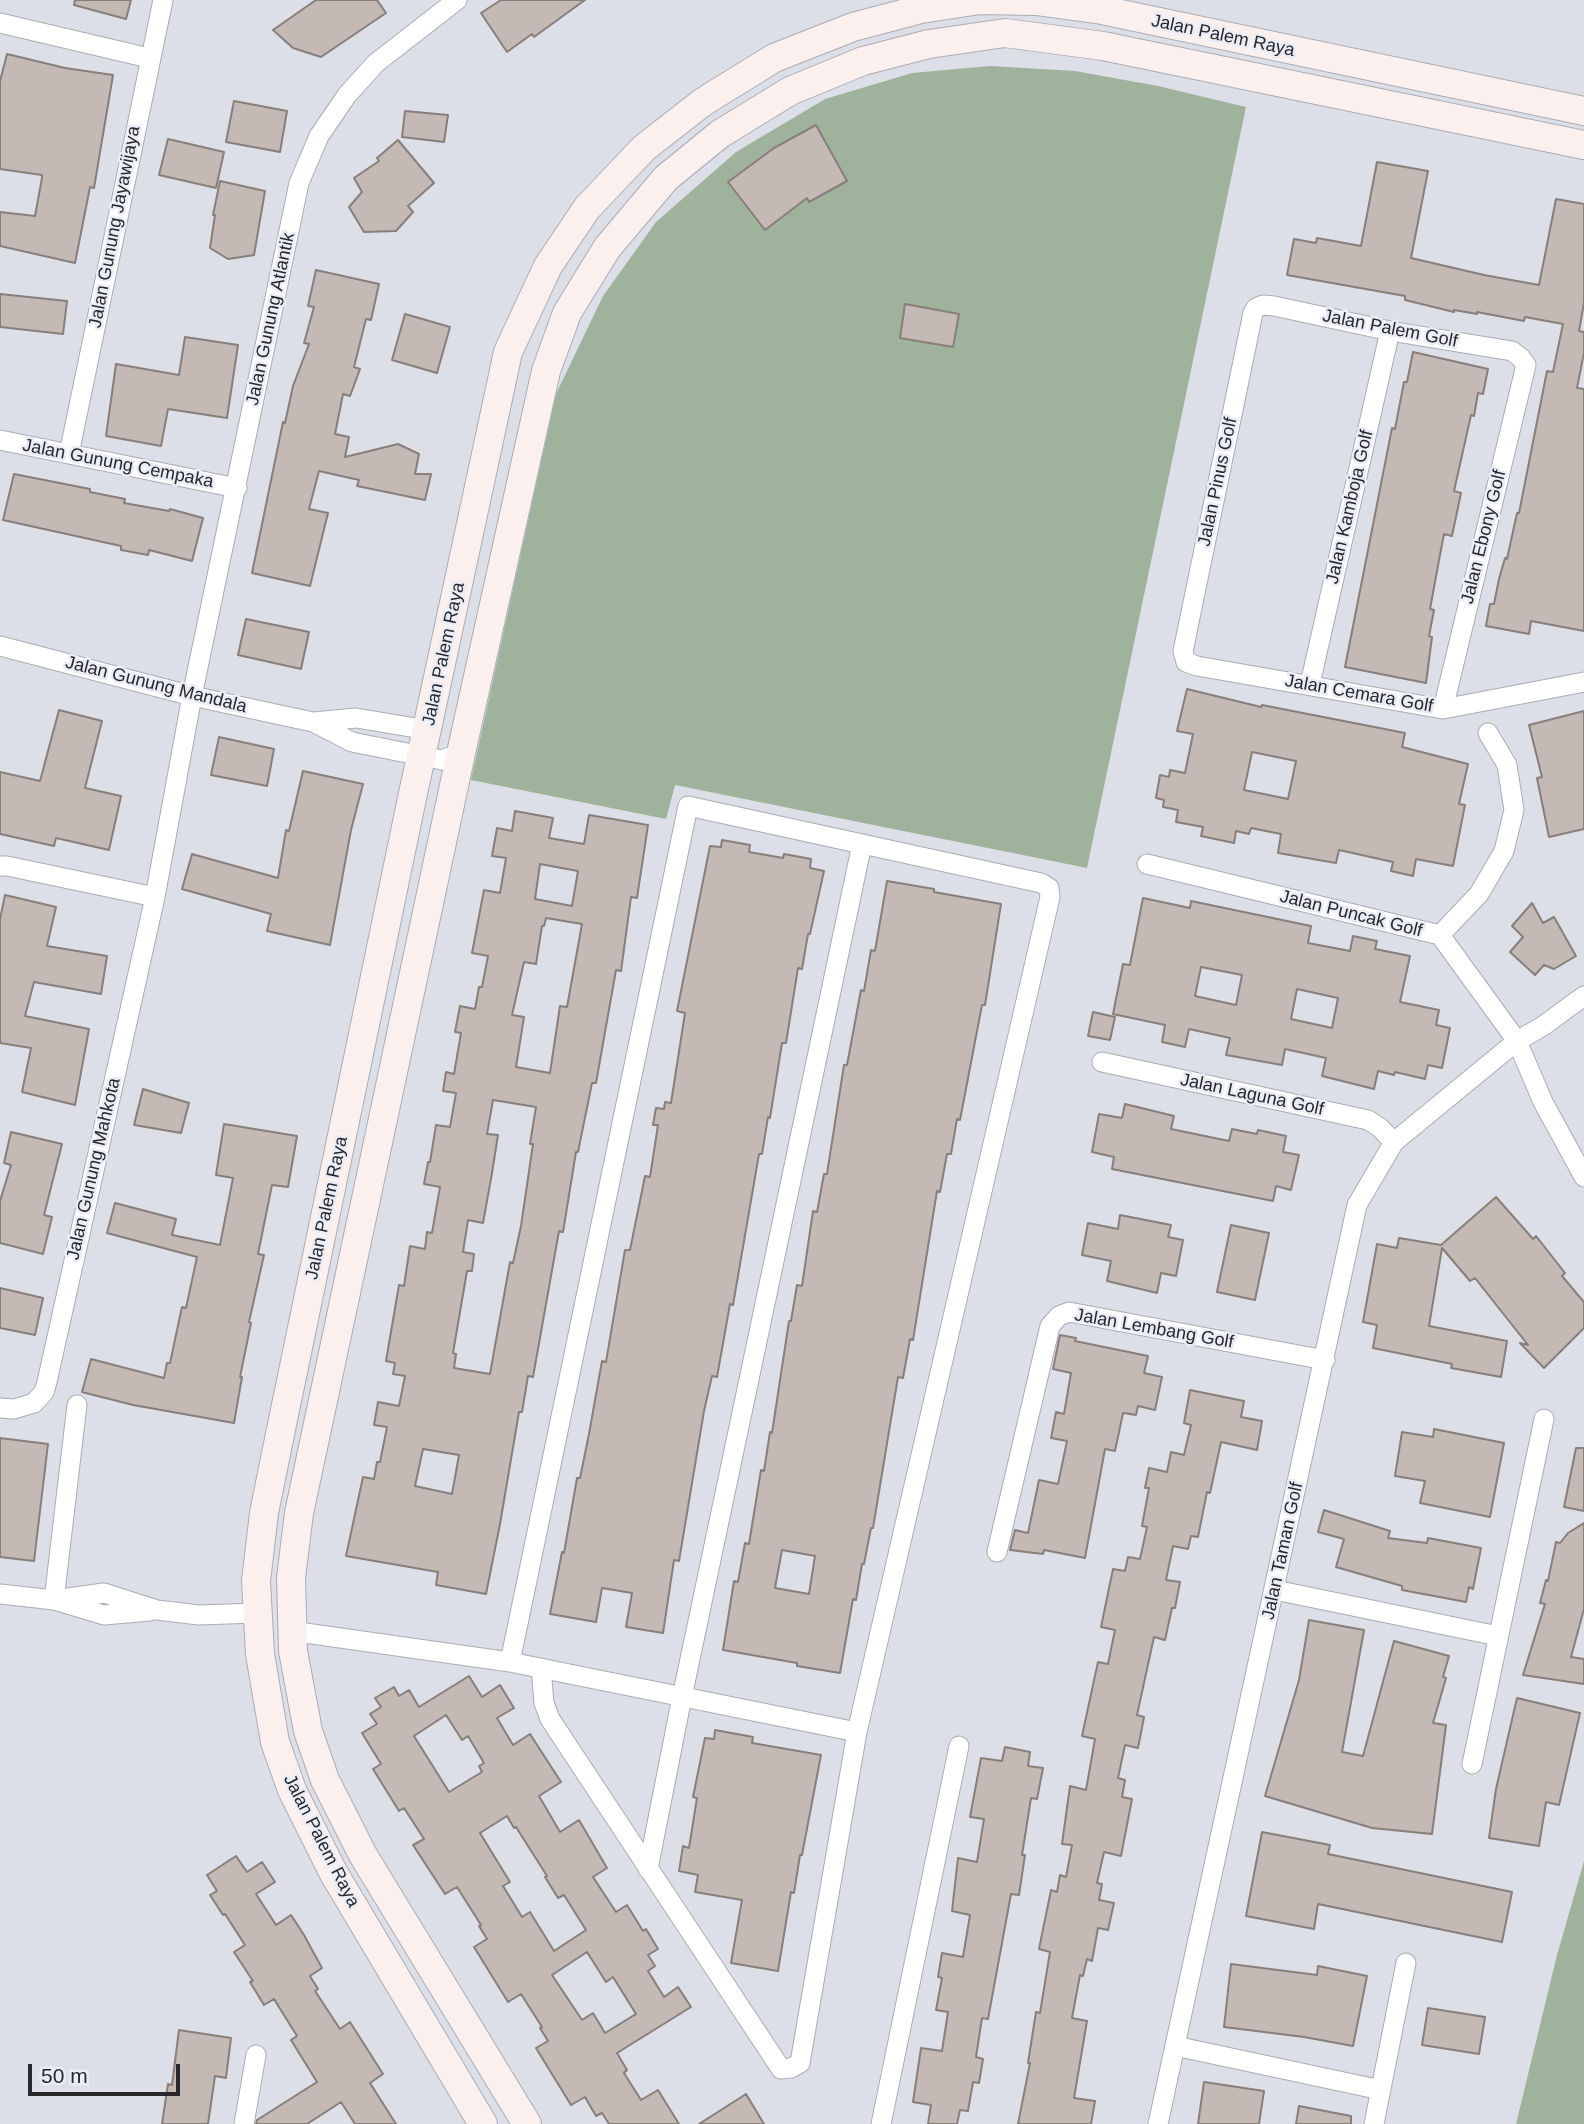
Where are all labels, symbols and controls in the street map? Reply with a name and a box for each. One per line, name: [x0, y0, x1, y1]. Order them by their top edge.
street label: Jalan Palem Raya: [1149, 10, 1297, 62]
street label: Jalan Gunung Jayawijaya: [85, 124, 145, 330]
street label: Jalan Gunung Atlantik: [242, 231, 300, 407]
street label: Jalan Palem Golf: [1321, 305, 1459, 353]
street label: Jalan Pinus Golf: [1194, 416, 1242, 548]
street label: Jalan Kamboja Golf: [1322, 428, 1378, 586]
street label: Jalan Gunung Cempaka: [21, 435, 215, 493]
street label: Jalan Ebony Golf: [1457, 468, 1511, 606]
street label: Jalan Palem Raya: [418, 580, 470, 728]
street label: Jalan Gunung Mandala: [63, 652, 249, 718]
street label: Jalan Cemara Golf: [1283, 670, 1435, 718]
street label: Jalan Puncak Golf: [1278, 886, 1424, 942]
street label: Jalan Laguna Golf: [1178, 1069, 1326, 1121]
street label: Jalan Gunung Mahkota: [63, 1076, 125, 1262]
street label: Jalan Palem Raya: [301, 1134, 353, 1282]
street label: Jalan Lembang Golf: [1073, 1304, 1235, 1354]
street label: Jalan Taman Golf: [1258, 1480, 1308, 1622]
street label: Jalan Palem Raya: [278, 1771, 364, 1911]
scale bar: [32, 2050, 184, 2094]
text: 50 m: [41, 2064, 88, 2087]

